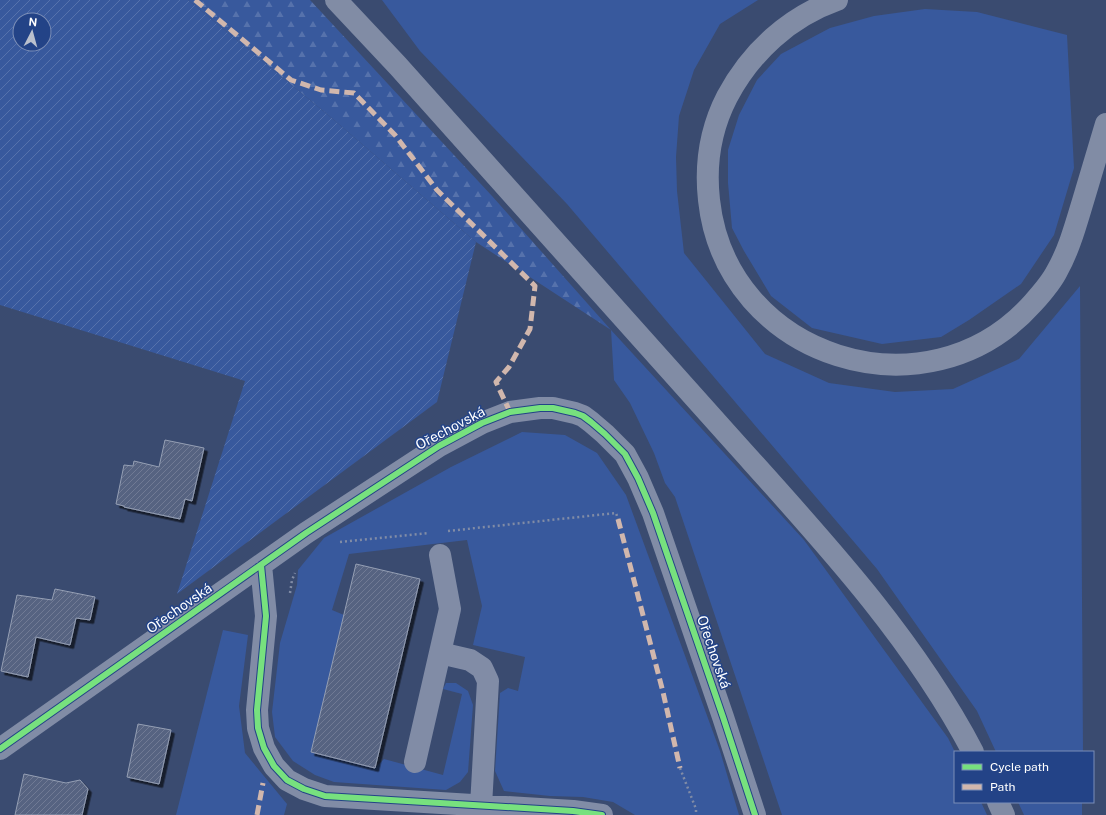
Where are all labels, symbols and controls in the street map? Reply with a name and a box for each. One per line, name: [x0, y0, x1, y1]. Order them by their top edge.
north arrow: [12, 12, 52, 52]
text: N: [28, 16, 38, 28]
street label: Ořechovská: [413, 403, 487, 453]
street label: Ořechovská: [143, 580, 215, 636]
street label: Ořechovská: [694, 613, 734, 691]
legend: [954, 751, 1094, 803]
text: Cycle path: [990, 760, 1049, 774]
text: Path: [990, 780, 1016, 794]

